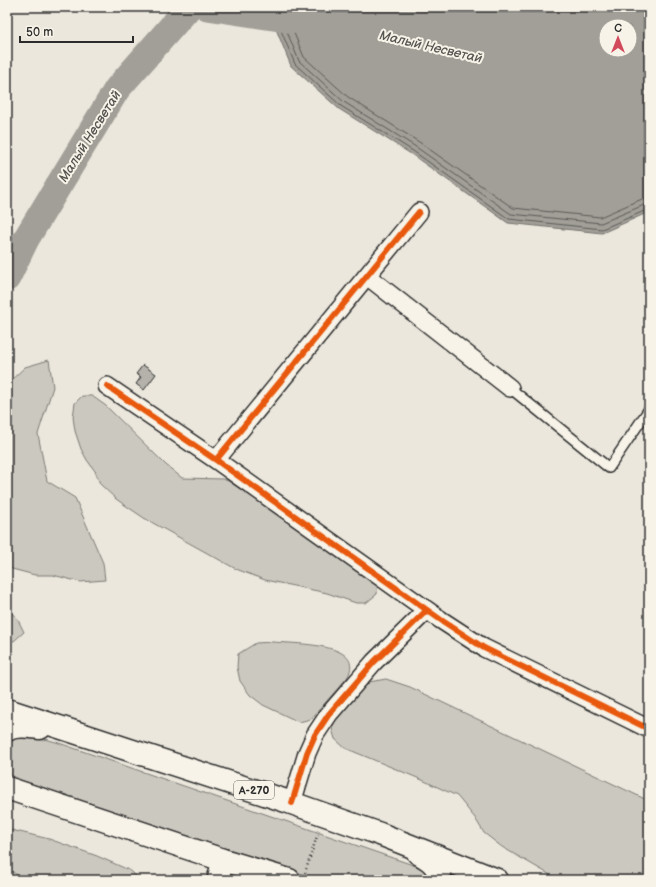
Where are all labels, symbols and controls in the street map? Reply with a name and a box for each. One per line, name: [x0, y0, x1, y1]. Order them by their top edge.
scale bar: [20, 18, 133, 44]
north arrow: [598, 18, 638, 58]
text: С: [614, 22, 622, 35]
text: 50 m: [26, 25, 53, 40]
water label: Малый Несветай: [378, 27, 484, 67]
water label: Малый Несветай: [55, 87, 125, 185]
road number: А-270: [234, 781, 274, 799]

